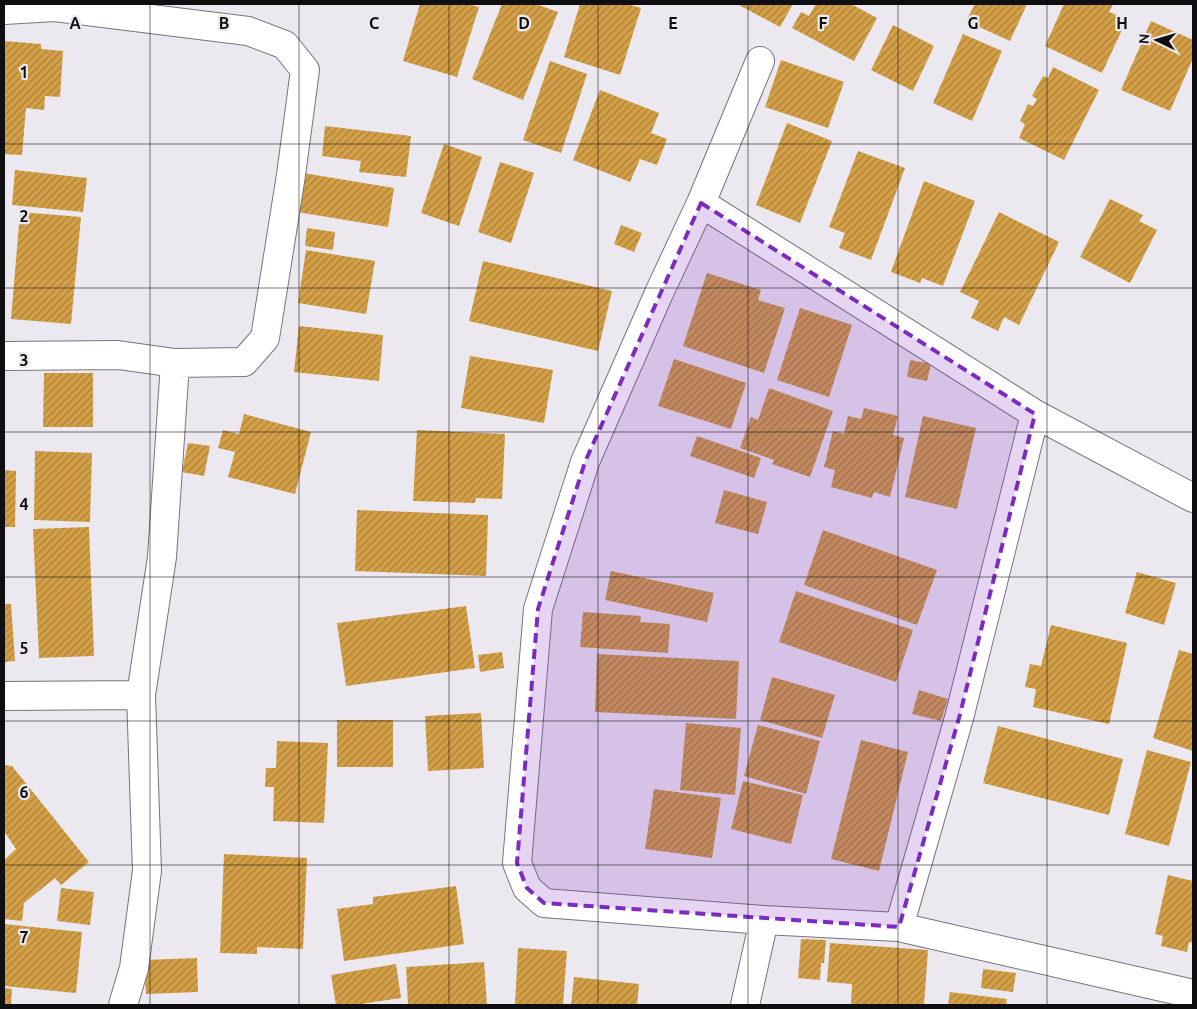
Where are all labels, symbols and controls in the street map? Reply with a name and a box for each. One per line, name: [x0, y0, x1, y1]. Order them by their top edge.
text: A: [69, 14, 81, 32]
text: B: [219, 14, 229, 32]
text: C: [369, 14, 379, 32]
text: D: [518, 14, 530, 32]
text: E: [668, 14, 678, 32]
text: F: [819, 14, 828, 32]
text: G: [967, 14, 979, 32]
text: H: [1116, 14, 1128, 32]
north arrow: [1132, 15, 1182, 65]
text: N: [1136, 33, 1152, 45]
text: 1: [19, 63, 29, 81]
text: 2: [19, 207, 29, 225]
text: 3: [19, 351, 29, 369]
text: 4: [19, 495, 29, 513]
text: 5: [19, 639, 29, 657]
text: 6: [19, 783, 29, 801]
text: 7: [19, 928, 29, 946]

